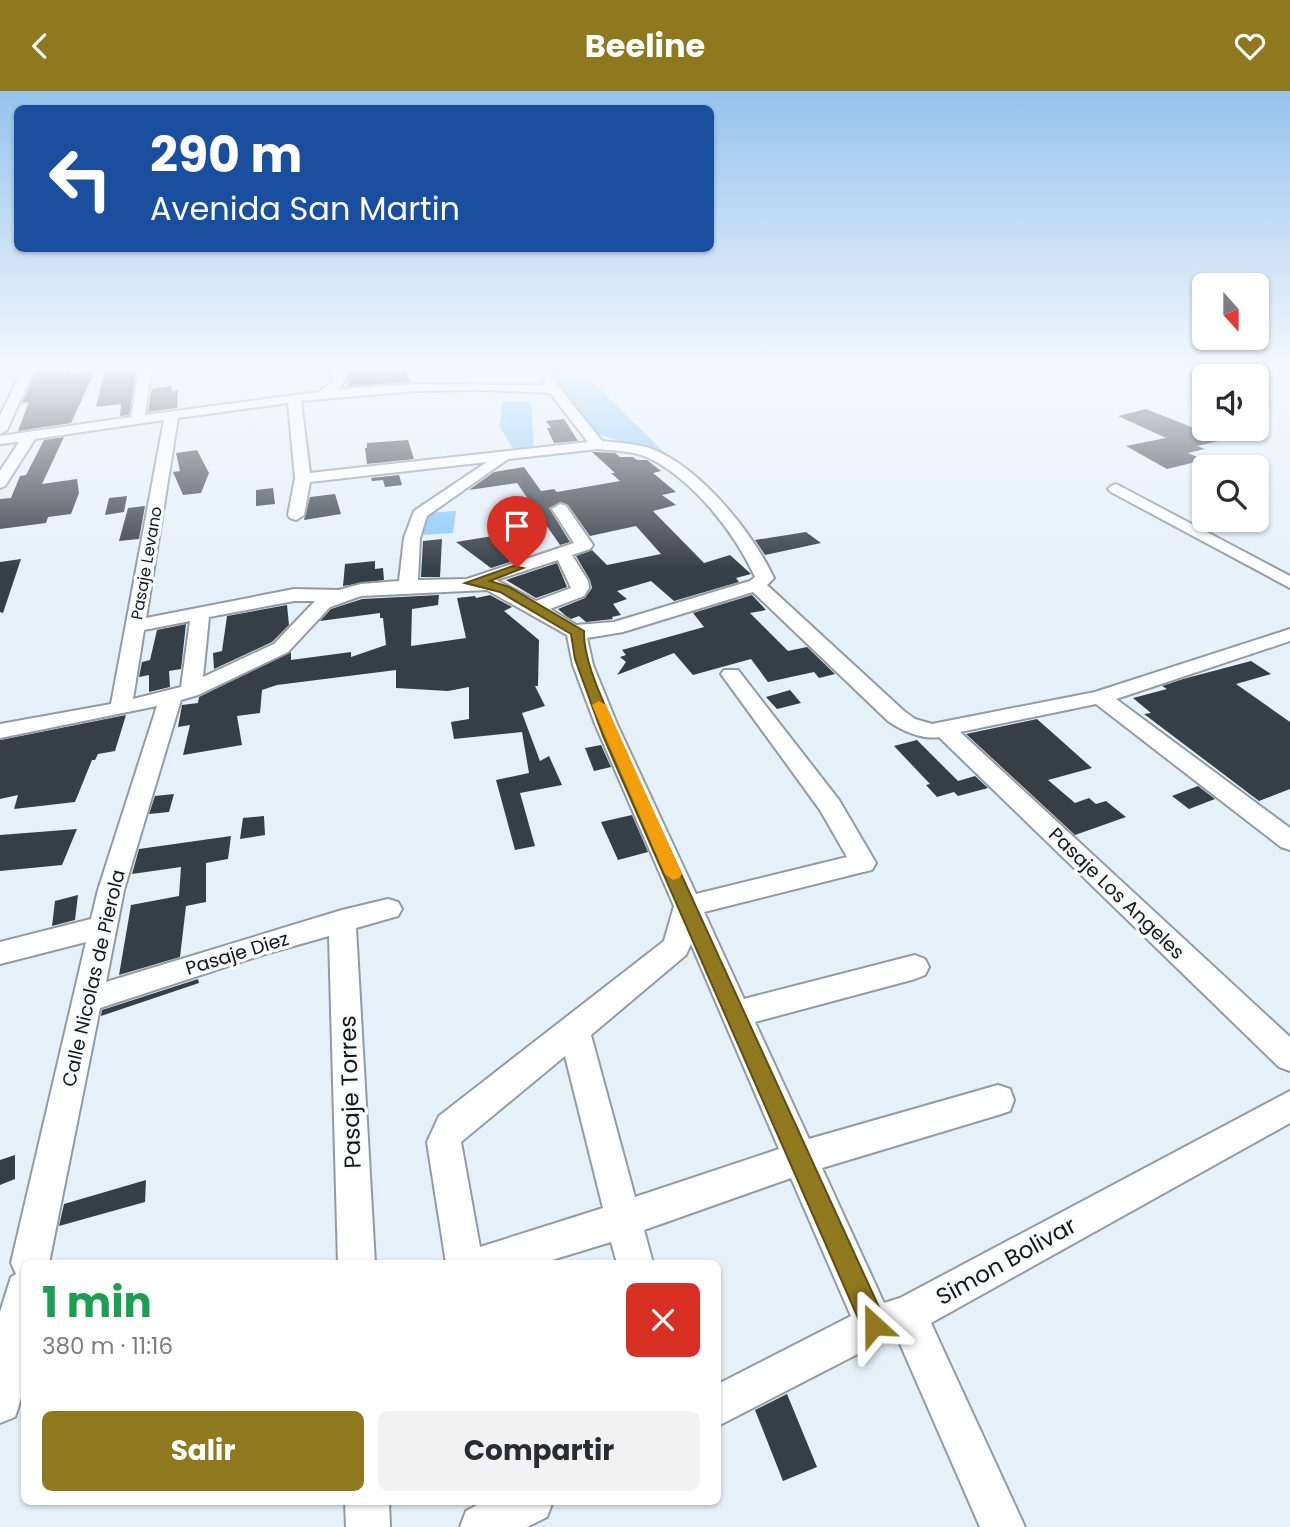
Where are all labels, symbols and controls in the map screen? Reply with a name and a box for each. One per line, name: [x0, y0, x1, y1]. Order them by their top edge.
text: Beeline: [585, 23, 705, 68]
icon: back: [21, 27, 59, 65]
icon: heart: [1231, 27, 1269, 65]
text: 290 m: [150, 121, 302, 189]
icon: left: [35, 133, 126, 224]
text: Avenida San Martin: [150, 186, 460, 231]
north arrow: [1192, 273, 1269, 350]
map controls: [1192, 273, 1269, 532]
button: sound: [1192, 364, 1269, 441]
button: search: [1192, 455, 1269, 532]
pin: [487, 496, 547, 568]
street label: Pasaje Levano: [125, 505, 168, 621]
icon: arrive: [498, 507, 536, 545]
street label: Pasaje Los Angeles: [1043, 821, 1191, 965]
street label: Calle Nicolas de Pierola: [55, 867, 132, 1089]
street label: Pasaje Diez: [182, 925, 292, 982]
street label: Pasaje Torres: [331, 1015, 369, 1169]
street label: Simon Bolivar: [930, 1209, 1082, 1313]
text: 1 min: [42, 1273, 152, 1332]
button: close: [626, 1283, 700, 1357]
position arrow: [837, 1288, 911, 1362]
text: 380 m · 11:16: [42, 1330, 173, 1362]
button: Salir: [42, 1411, 364, 1491]
button: Compartir: [378, 1411, 700, 1491]

